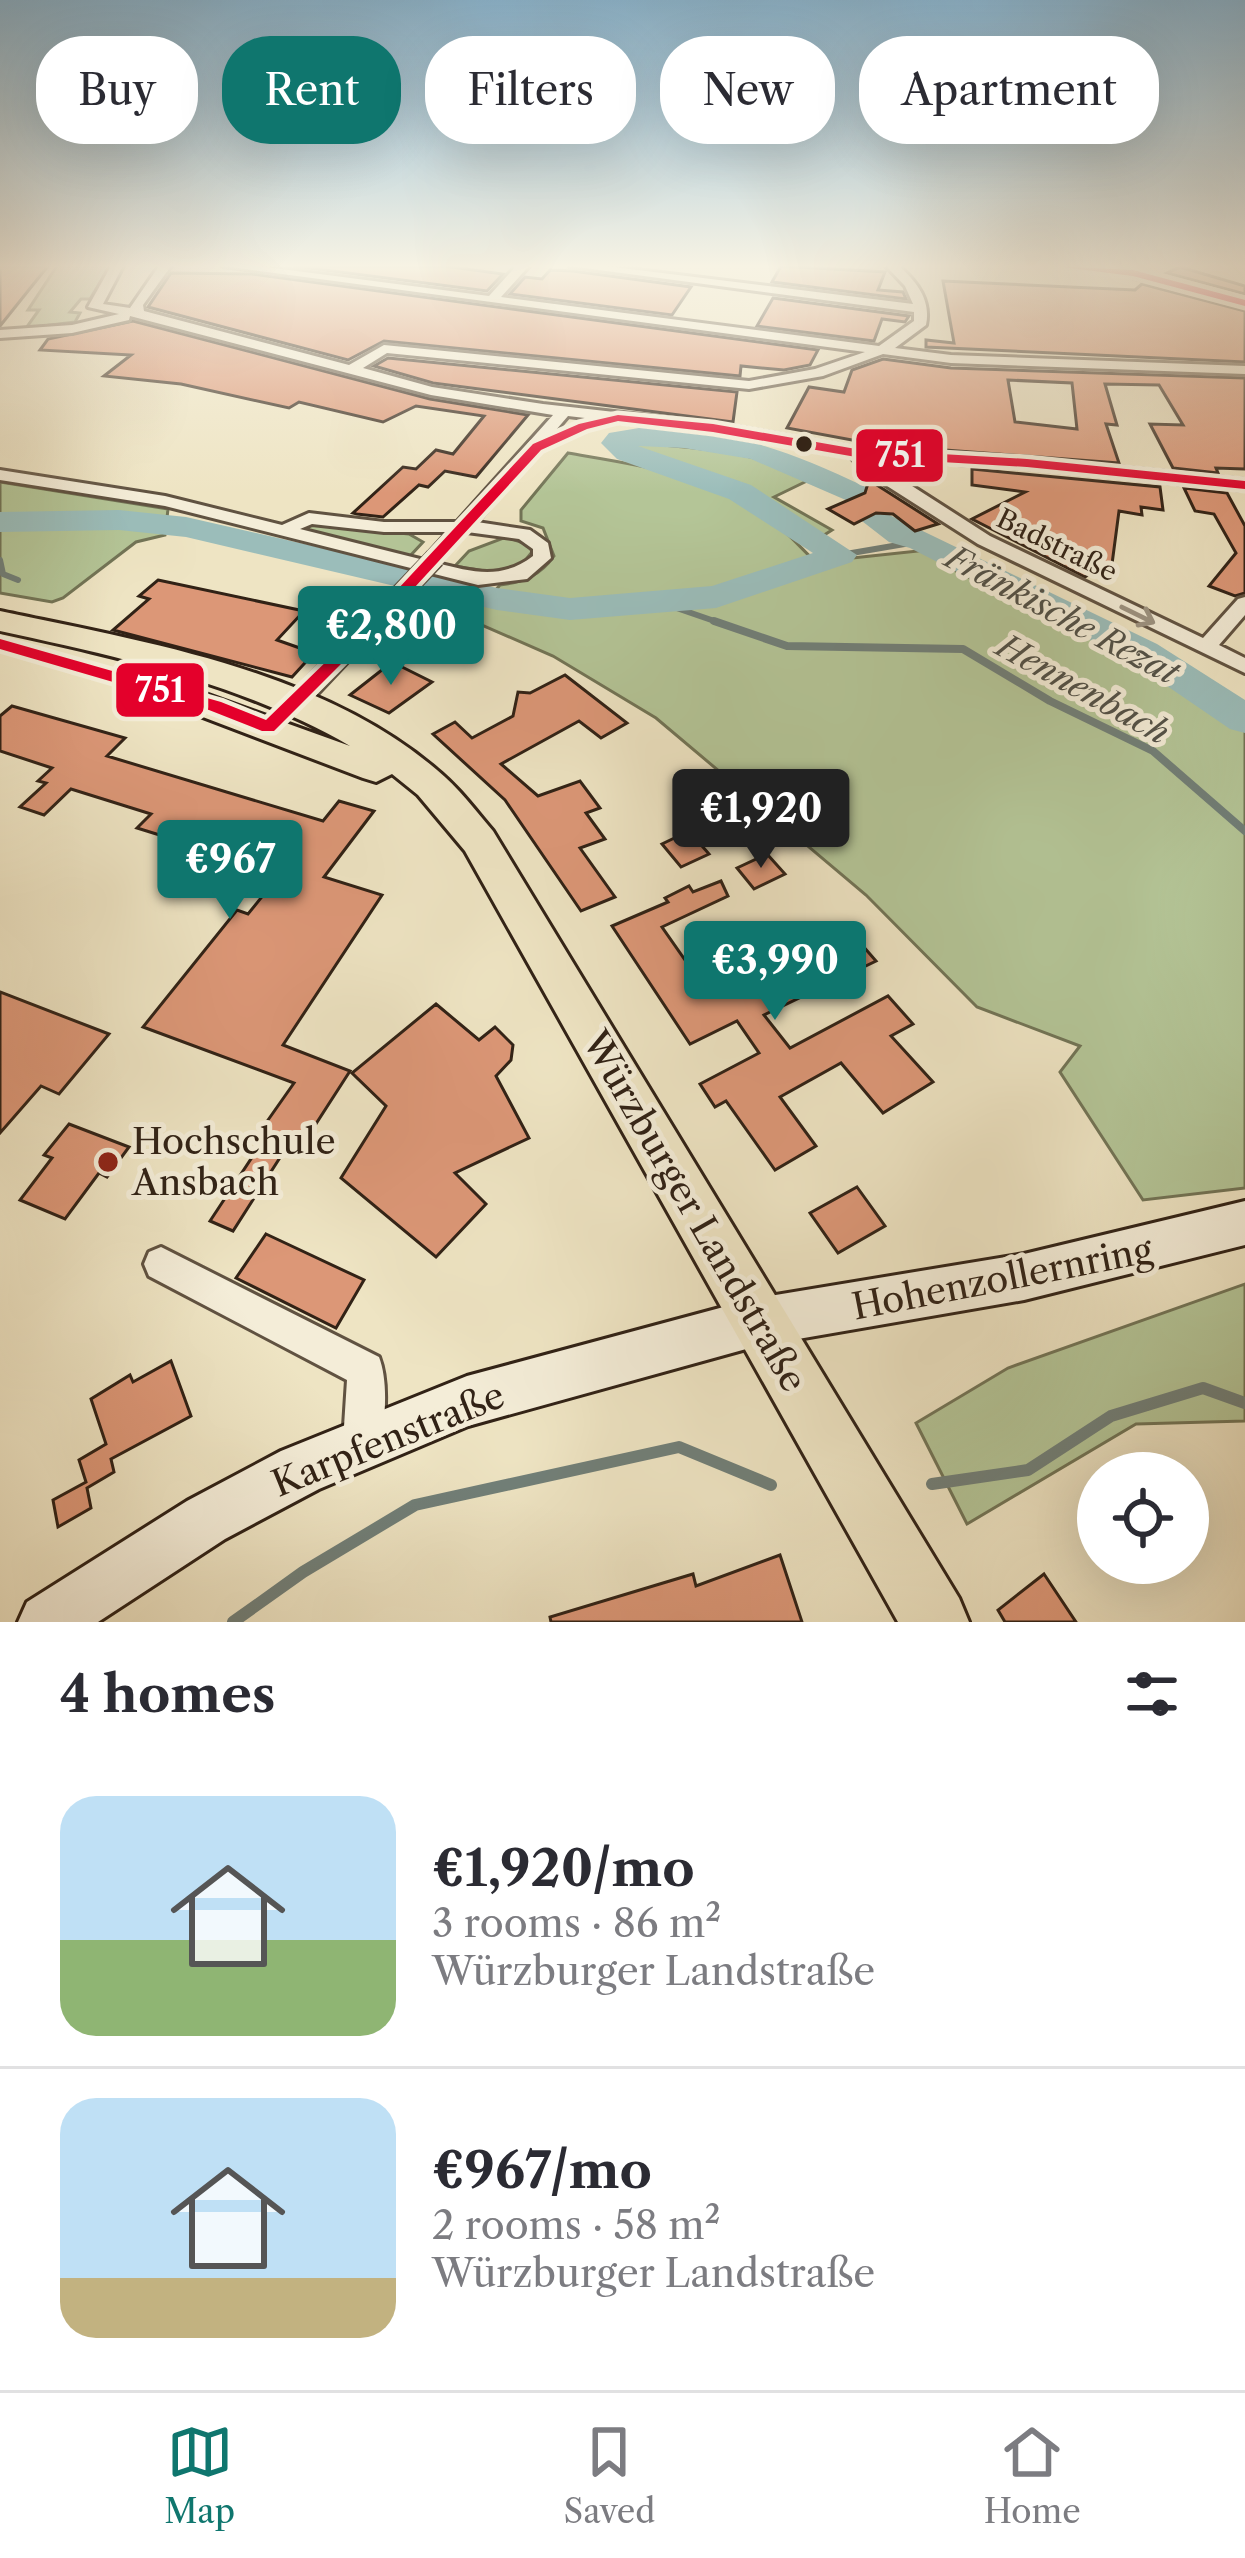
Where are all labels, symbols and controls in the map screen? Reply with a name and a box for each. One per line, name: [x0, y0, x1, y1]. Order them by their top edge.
chip: Buy: [36, 36, 198, 144]
chip: Rent: [222, 36, 401, 144]
chip: Filters: [425, 36, 636, 144]
chip: New: [660, 36, 835, 144]
chip: Apartment: [859, 36, 1159, 144]
line badge: 751: [854, 427, 945, 484]
unlabelled marker: [793, 433, 815, 455]
text: 751: [875, 435, 925, 476]
street label: Badstraße: [991, 502, 1123, 588]
water label: Fränkische Rezat: [936, 535, 1187, 695]
pin: €2,800: [293, 586, 489, 688]
text: €2,800: [325, 601, 457, 649]
one-way arrow: [1119, 605, 1155, 627]
water label: Hennenbach: [987, 623, 1176, 753]
line badge: 751: [114, 661, 206, 719]
text: 751: [135, 670, 185, 711]
pin: €1,920: [663, 769, 859, 871]
text: €1,920: [699, 784, 823, 832]
pin: €967: [159, 820, 301, 922]
text: €967: [184, 835, 276, 883]
pin: €3,990: [677, 921, 873, 1023]
text: €3,990: [711, 936, 839, 984]
street label: Würzburger Landstraße: [573, 1022, 816, 1399]
place label: Hochschule Ansbach: [131, 1119, 336, 1204]
marker: Hochschule Ansbach: [95, 1149, 121, 1175]
street label: Hohenzollernring: [848, 1227, 1157, 1329]
street label: Karpfenstraße: [265, 1372, 511, 1506]
map controls: [1077, 1452, 1209, 1584]
button: locate: [1077, 1452, 1209, 1584]
icon: filters: [1119, 1661, 1185, 1727]
text: 4 homes: [60, 1663, 275, 1725]
text: €1,920/mo: [432, 1837, 695, 1899]
icon: home: [156, 1844, 300, 1988]
text: 3 rooms · 86 m²: [432, 1899, 721, 1947]
text: Würzburger Landstraße: [432, 1947, 875, 1995]
text: €967/mo: [432, 2139, 652, 2201]
icon: home: [156, 2146, 300, 2290]
text: 2 rooms · 58 m²: [432, 2201, 721, 2249]
text: Würzburger Landstraße: [432, 2249, 875, 2297]
tab: Map: [164, 2419, 235, 2532]
tab: Saved: [564, 2419, 655, 2532]
tab: Home: [984, 2419, 1081, 2532]

